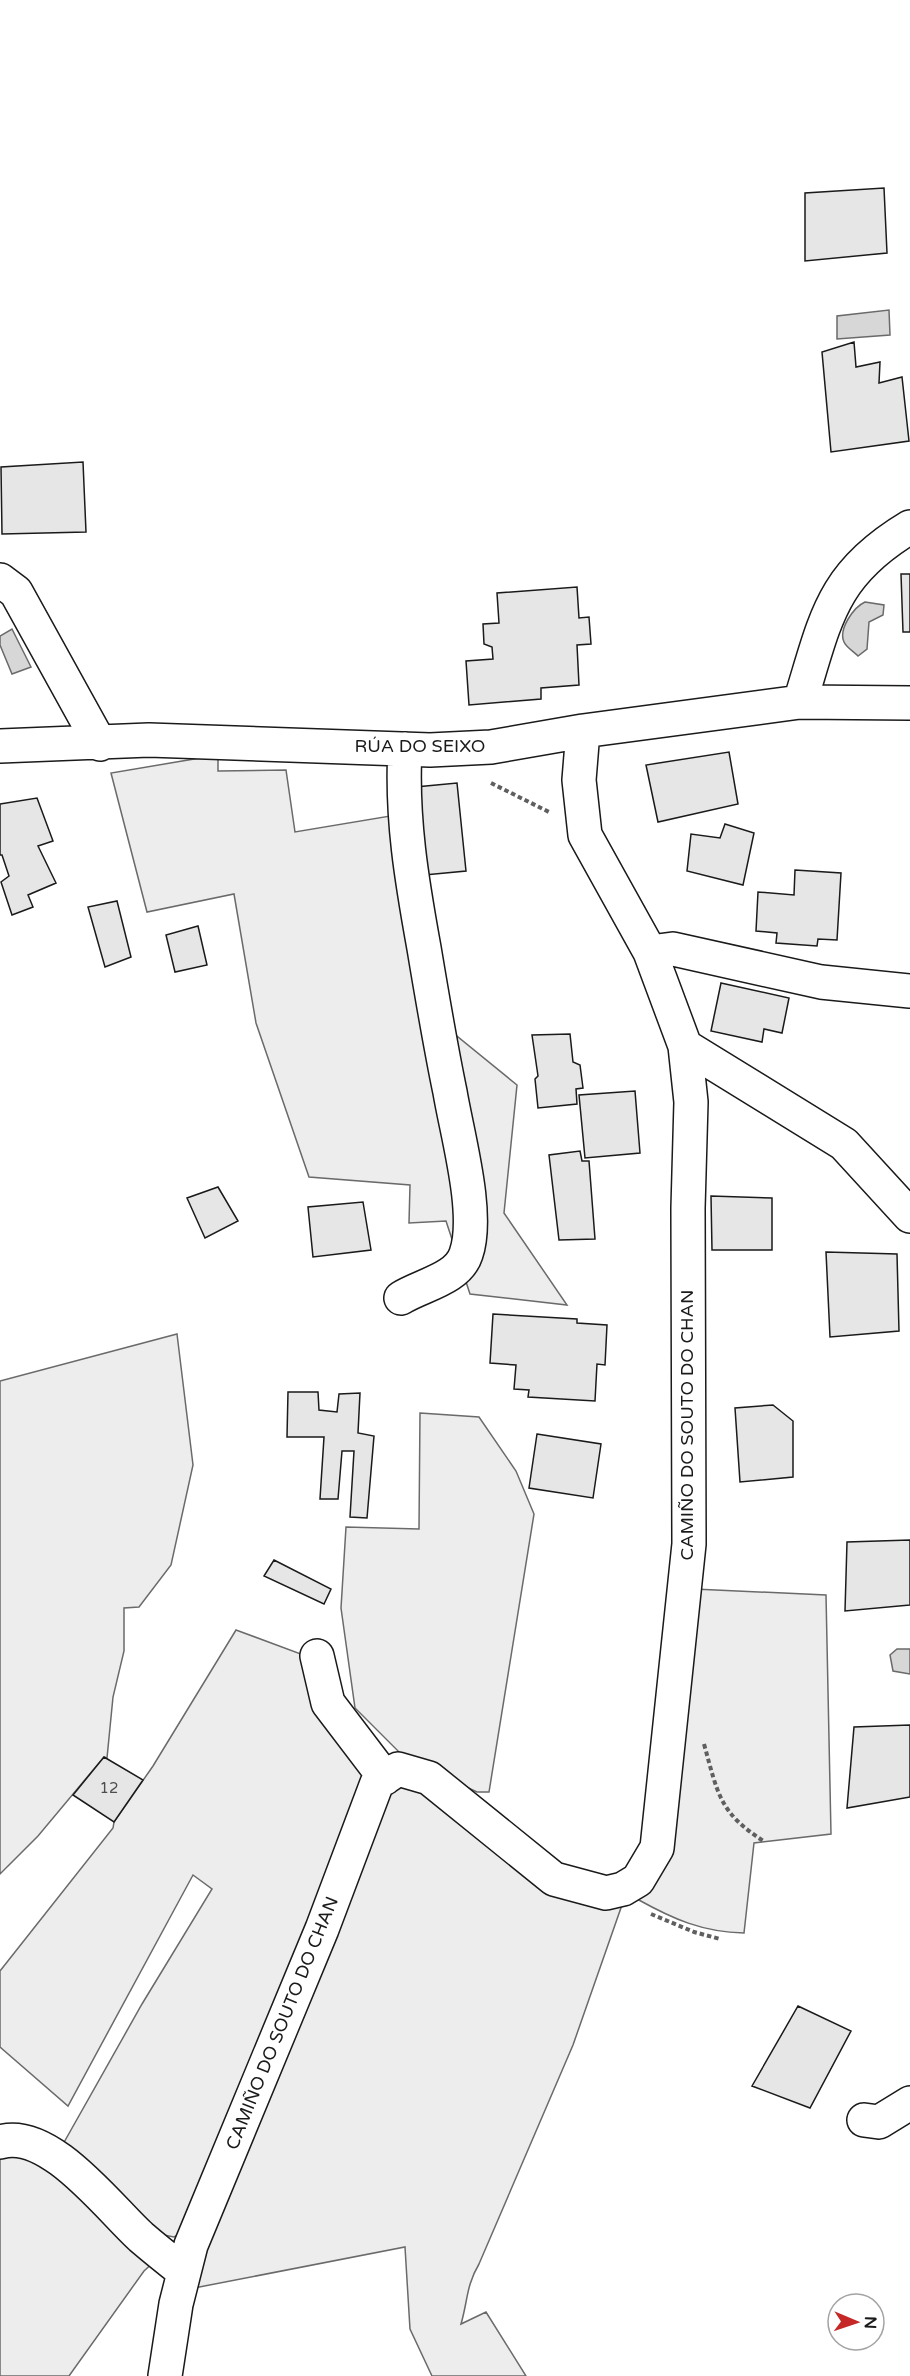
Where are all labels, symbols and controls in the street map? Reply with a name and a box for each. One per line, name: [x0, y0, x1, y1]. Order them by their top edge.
street label: RÚA DO SEIXO: [355, 735, 485, 757]
street label: CAMIÑO DO SOUTO DO CHAN: [676, 1290, 698, 1561]
house number: 12: [100, 1779, 118, 1797]
street label: CAMIÑO DO SOUTO DO CHAN: [221, 1893, 343, 2153]
north arrow: [826, 2292, 886, 2352]
text: N: [860, 2316, 880, 2329]

